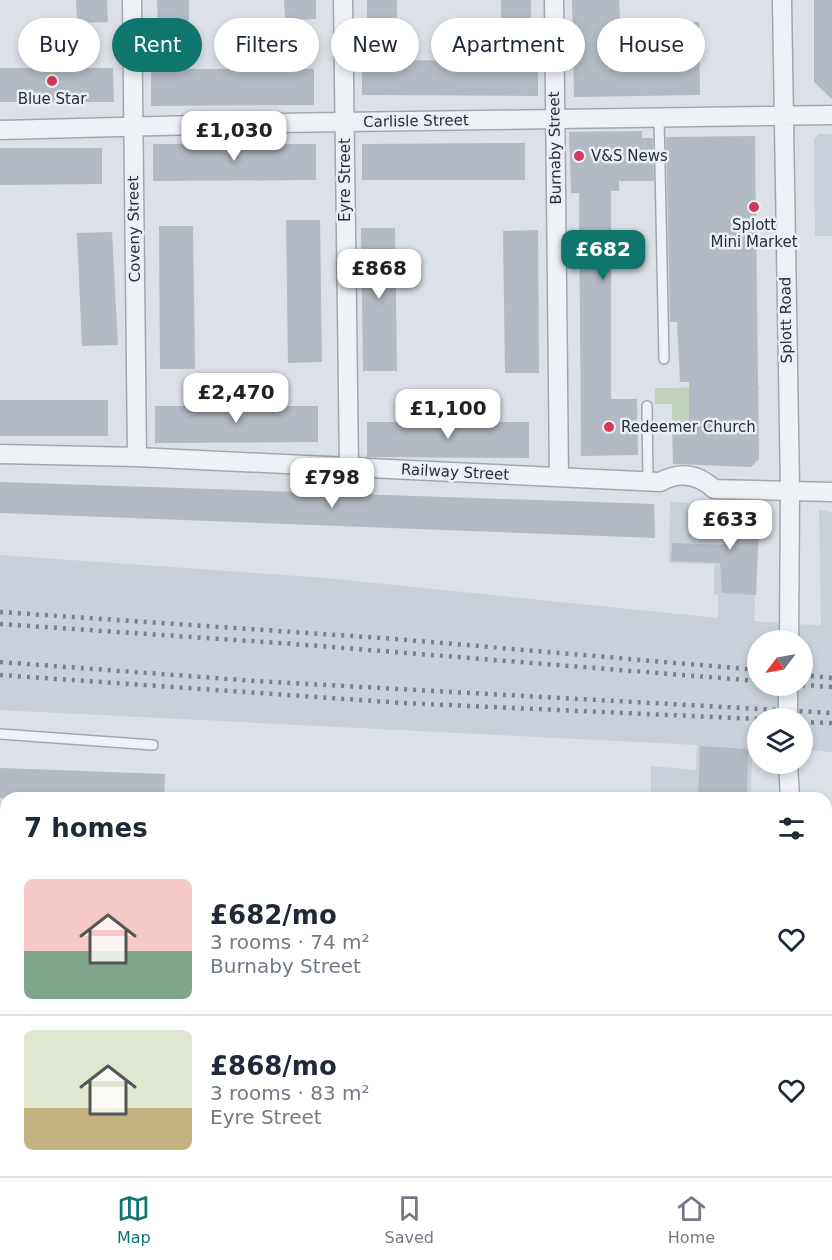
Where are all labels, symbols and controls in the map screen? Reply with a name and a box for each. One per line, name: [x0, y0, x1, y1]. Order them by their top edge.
chip: Buy: [18, 18, 100, 72]
chip: Rent: [112, 18, 202, 72]
chip: Filters: [214, 18, 319, 72]
chip: New: [331, 18, 419, 72]
chip: Apartment: [431, 18, 585, 72]
chip: House: [597, 18, 705, 72]
marker: Blue Star: [45, 74, 59, 88]
place label: Blue Star: [18, 90, 87, 108]
street label: Burnaby Street: [545, 91, 565, 205]
pin: £1,030: [185, 111, 283, 162]
street label: Carlisle Street: [363, 111, 469, 131]
text: £1,030: [195, 118, 273, 142]
street label: Eyre Street: [336, 138, 354, 222]
place label: V&S News: [591, 147, 668, 165]
marker: V&S News: [572, 149, 586, 163]
street label: Coveny Street: [124, 175, 144, 282]
marker: Splott Mini Market: [747, 200, 761, 214]
place label: Splott Mini Market: [710, 216, 798, 251]
pin: £682: [567, 230, 639, 281]
text: £682: [575, 237, 631, 261]
pin: £868: [343, 249, 415, 300]
text: £868: [351, 256, 407, 280]
street label: Splott Road: [776, 277, 796, 363]
pin: £2,470: [187, 373, 285, 424]
text: £2,470: [197, 380, 275, 404]
pin: £1,100: [399, 389, 497, 440]
text: £1,100: [409, 396, 487, 420]
place label: Redeemer Church: [621, 418, 756, 436]
marker: Redeemer Church: [602, 420, 616, 434]
pin: £798: [296, 458, 368, 509]
street label: Railway Street: [400, 460, 510, 484]
text: £798: [304, 465, 360, 489]
pin: £633: [694, 500, 766, 551]
text: £633: [702, 507, 758, 531]
north arrow: [747, 630, 813, 696]
map controls: [747, 630, 813, 774]
button: layers: [747, 708, 813, 774]
icon: filters: [775, 812, 808, 845]
text: 7 homes: [24, 813, 148, 843]
text: £682/mo: [210, 900, 337, 930]
icon: home: [72, 903, 144, 975]
icon: heart: [775, 923, 808, 956]
text: 3 rooms · 74 m²: [210, 930, 370, 954]
text: Burnaby Street: [210, 954, 361, 978]
text: £868/mo: [210, 1051, 337, 1081]
icon: home: [72, 1054, 144, 1126]
icon: heart: [775, 1074, 808, 1107]
text: 3 rooms · 83 m²: [210, 1081, 370, 1105]
text: Eyre Street: [210, 1105, 322, 1129]
tab: Map: [117, 1192, 151, 1247]
tab: Saved: [385, 1192, 434, 1247]
tab: Home: [668, 1192, 715, 1247]

